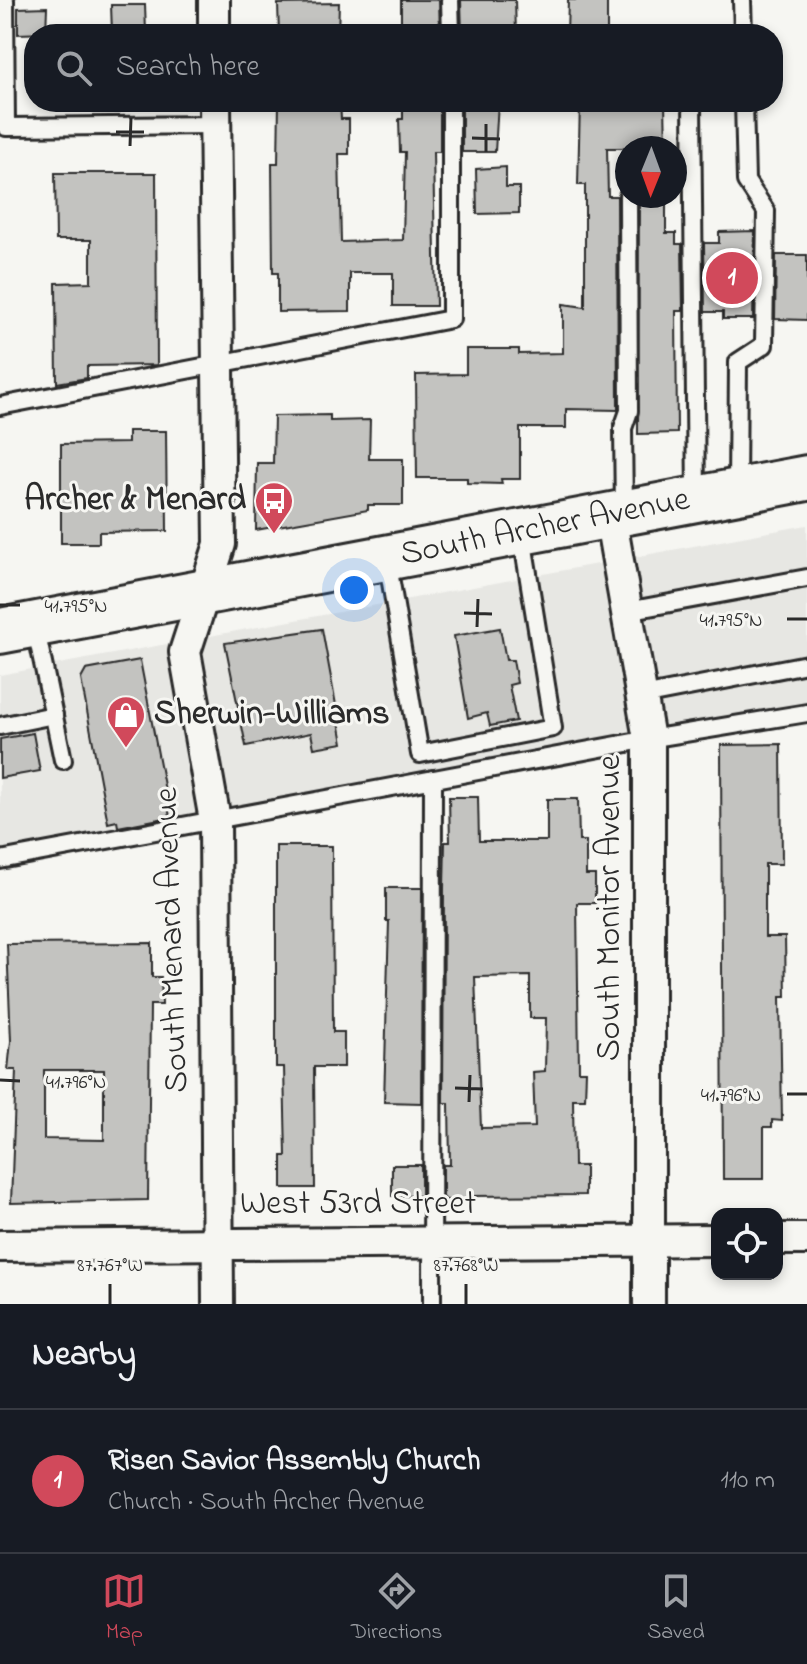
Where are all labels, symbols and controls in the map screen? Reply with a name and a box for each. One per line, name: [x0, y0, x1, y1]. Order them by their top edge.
search box: [24, 24, 783, 112]
icon: search: [52, 46, 96, 90]
text: Search here: [116, 46, 260, 90]
north arrow: [615, 136, 687, 208]
pin: 1: [706, 248, 758, 308]
street label: South Archer Avenue: [396, 475, 695, 581]
place label: Archer & Menard: [24, 476, 246, 526]
bus stop icon: Archer & Menard: [253, 480, 295, 535]
your location: [334, 570, 374, 610]
text: 41.795°N: [44, 593, 108, 622]
text: 41.795°N: [699, 607, 763, 636]
place label: Sherwin-Williams: [154, 690, 389, 740]
shop icon: Sherwin-Williams: [105, 694, 147, 749]
street label: South Monitor Avenue: [586, 754, 636, 1061]
street label: South Menard Avenue: [143, 786, 203, 1094]
text: 41.796°N: [46, 1069, 106, 1098]
text: 41.796°N: [701, 1082, 761, 1111]
street label: West 53rd Street: [240, 1180, 476, 1230]
map controls: [711, 1208, 783, 1280]
button: locate: [711, 1208, 783, 1280]
text: 87.767°W: [77, 1252, 143, 1281]
text: 87.768°W: [433, 1252, 499, 1281]
text: Nearby: [32, 1331, 136, 1381]
text: Risen Savior Assembly Church: [108, 1440, 480, 1484]
text: 1: [54, 1462, 62, 1500]
text: 110 m: [721, 1462, 775, 1500]
text: Church · South Archer Avenue: [108, 1484, 424, 1522]
tab: Map: [102, 1569, 146, 1649]
tab: Directions: [351, 1569, 442, 1649]
tab: Saved: [647, 1569, 705, 1649]

